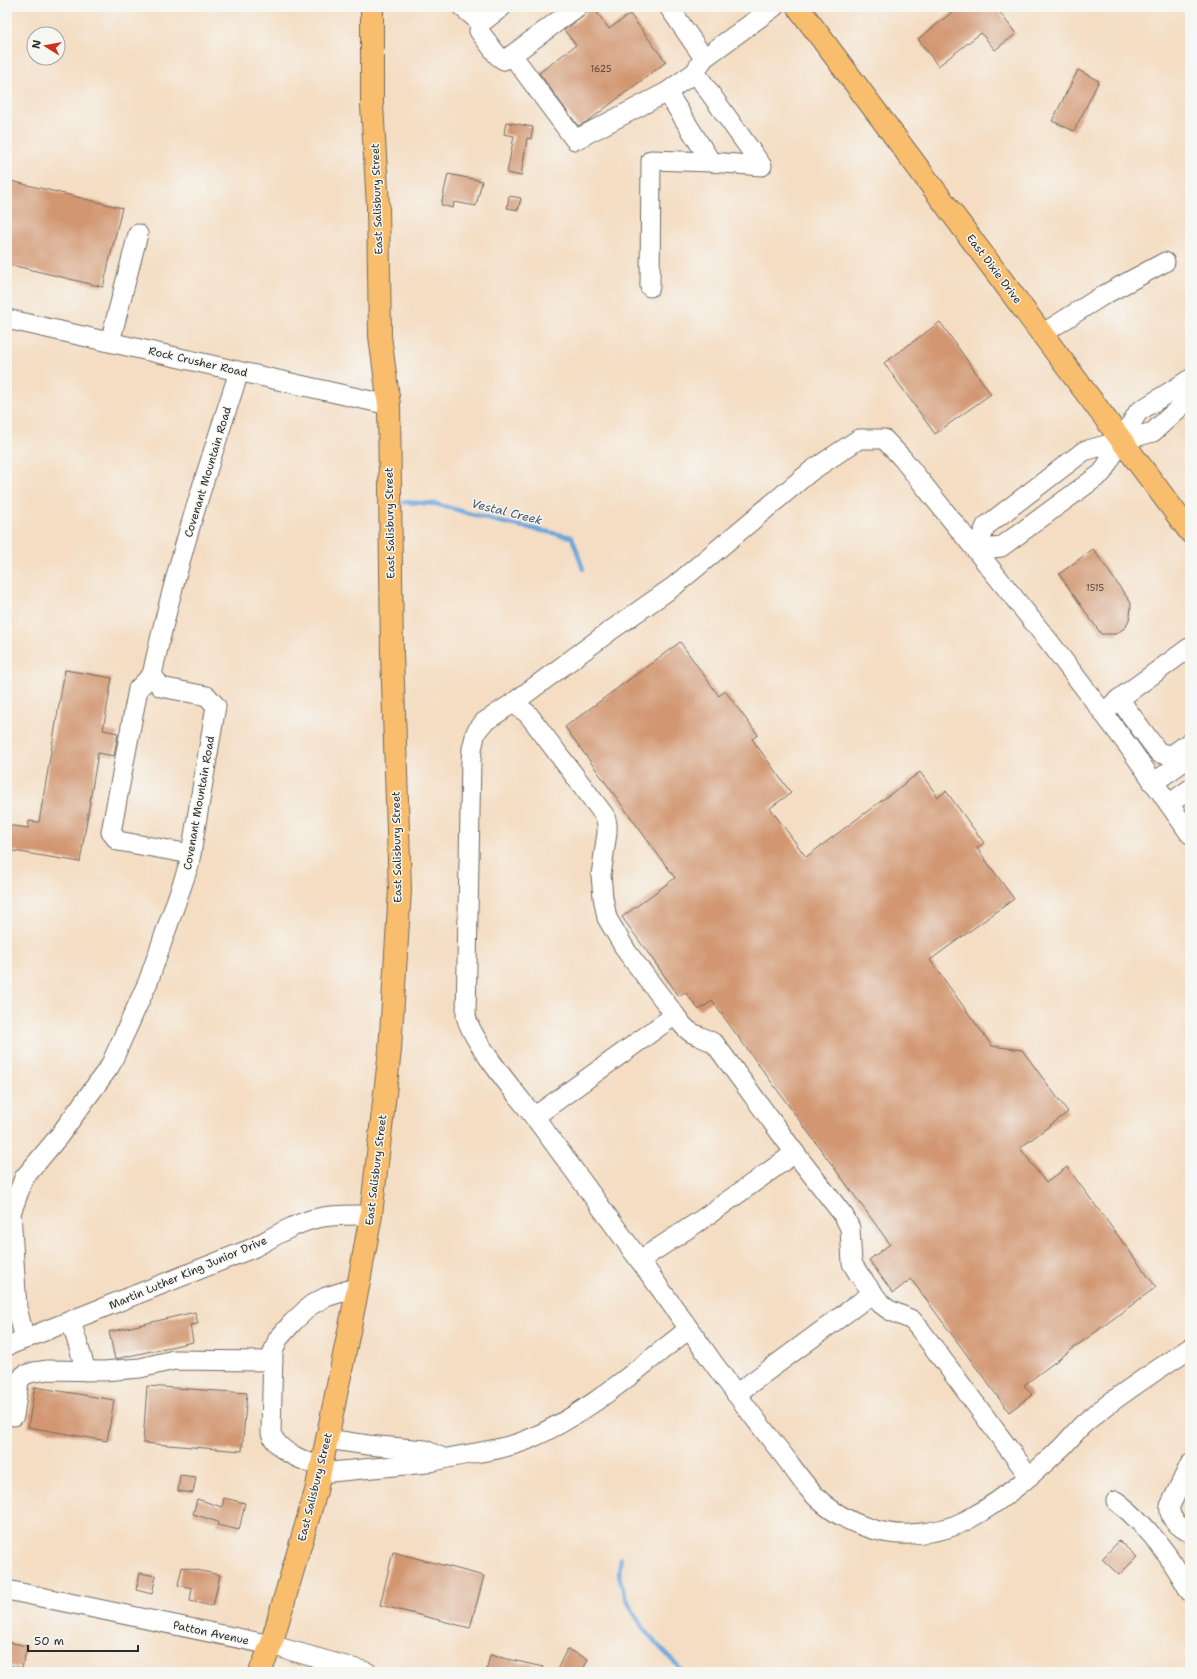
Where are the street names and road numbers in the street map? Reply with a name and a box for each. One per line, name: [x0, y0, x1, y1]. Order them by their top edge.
street label: East Salisbury Street: [368, 143, 386, 255]
street label: East Dixie Drive: [963, 231, 1025, 307]
street label: Rock Crusher Road: [147, 343, 249, 381]
street label: Covenant Mountain Road: [181, 405, 235, 539]
street label: East Salisbury Street: [382, 467, 398, 579]
street label: Covenant Mountain Road: [180, 735, 218, 871]
street label: East Salisbury Street: [389, 791, 405, 903]
street label: East Salisbury Street: [362, 1114, 390, 1226]
street label: Martin Luther King Junior Drive: [107, 1233, 269, 1313]
street label: East Salisbury Street: [294, 1431, 336, 1543]
street label: Patton Avenue: [172, 1618, 250, 1648]

